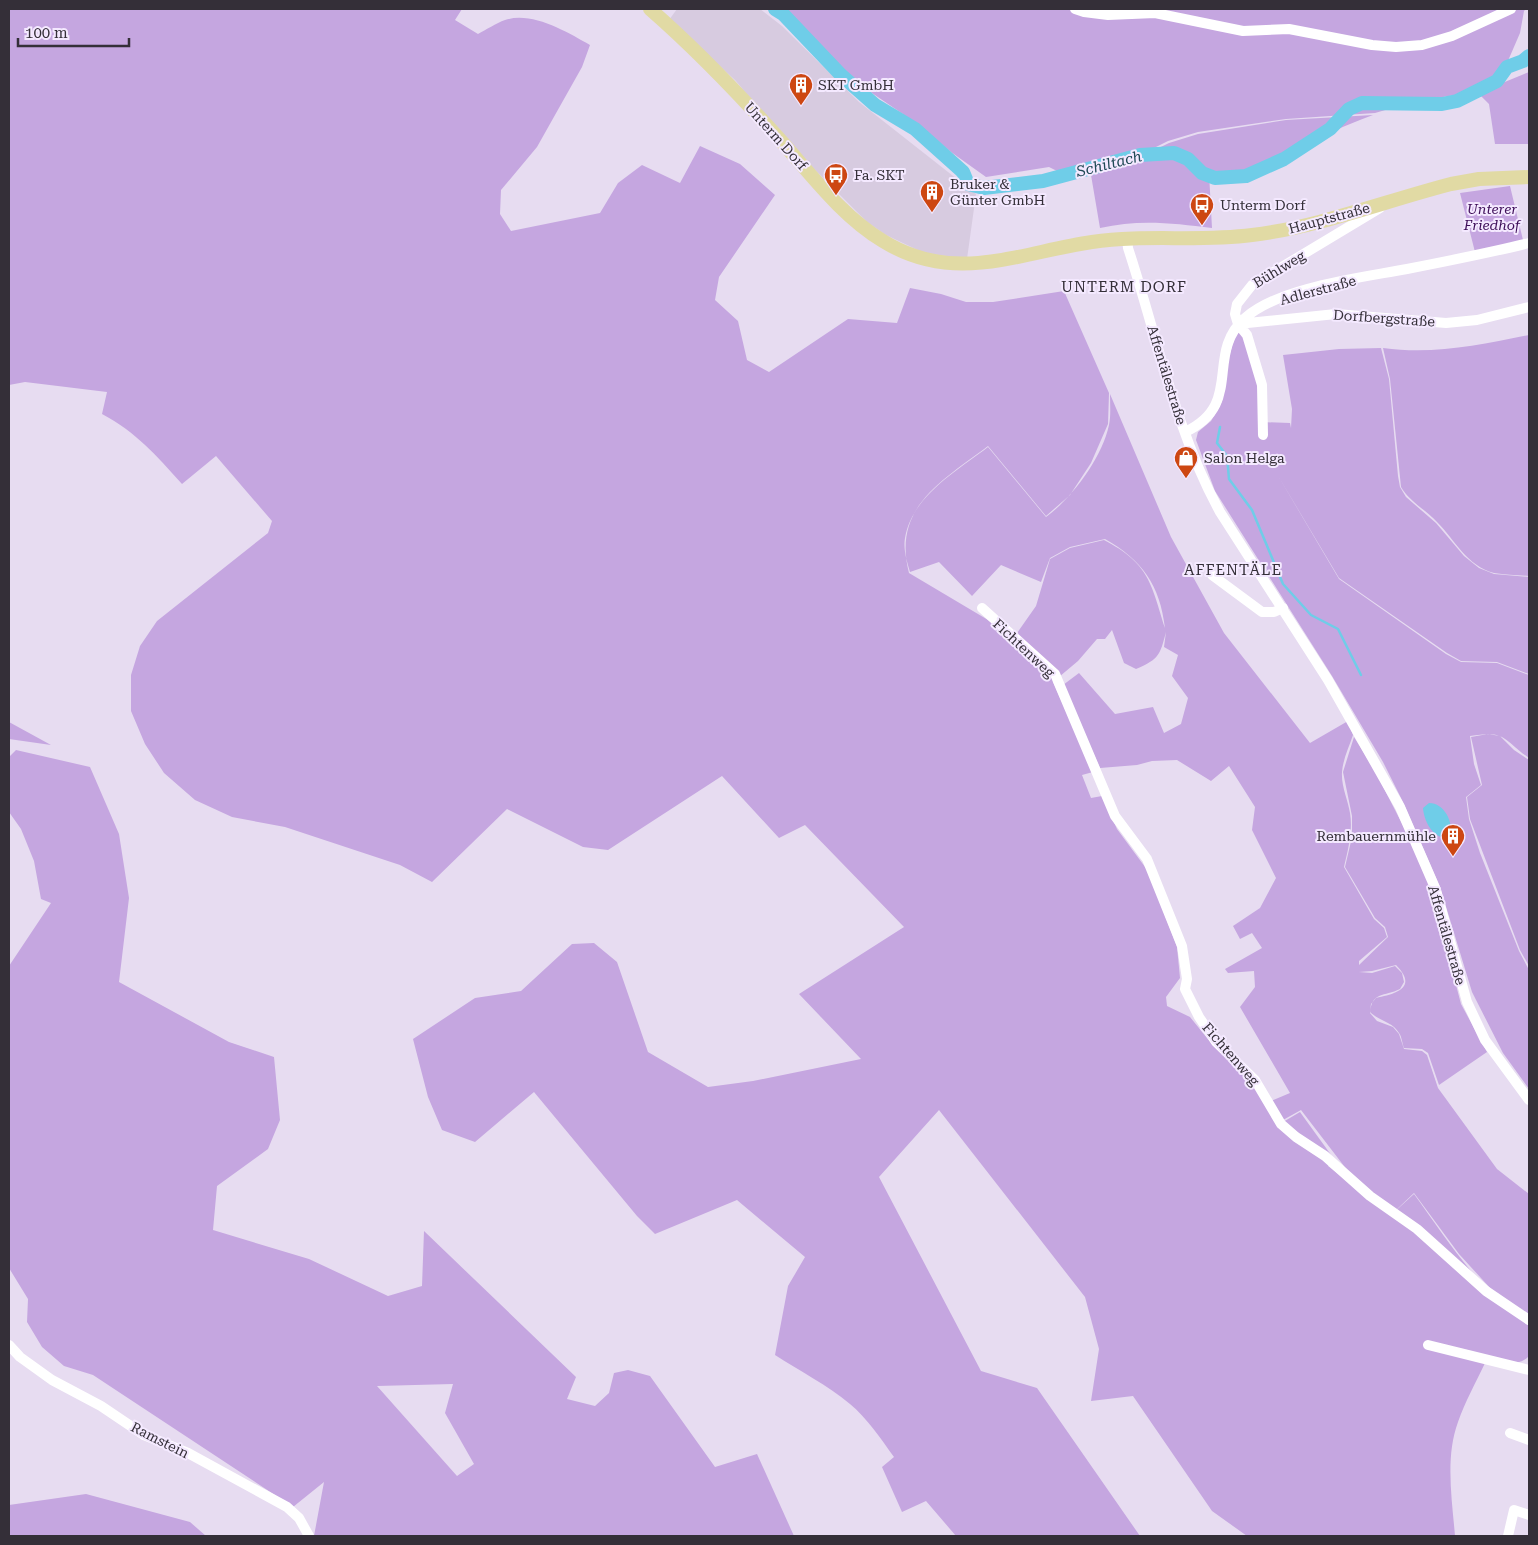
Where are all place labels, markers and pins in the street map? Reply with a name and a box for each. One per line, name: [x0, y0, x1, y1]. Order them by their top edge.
building icon: SKT GmbH: [788, 72, 814, 106]
place label: SKT GmbH: [818, 77, 894, 93]
bus stop icon: Fa. SKT: [823, 162, 849, 196]
place label: Fa. SKT: [854, 167, 905, 183]
place label: Bruker & Günter GmbH: [950, 176, 1046, 208]
building icon: Bruker & Günter GmbH: [919, 179, 945, 213]
bus stop icon: Unterm Dorf: [1189, 192, 1215, 226]
place label: Unterm Dorf: [1220, 197, 1306, 213]
shop icon: Salon Helga: [1173, 445, 1199, 479]
place label: Salon Helga: [1204, 450, 1285, 466]
building icon: Rembauernmühle: [1440, 823, 1466, 857]
place label: Rembauernmühle: [1316, 828, 1436, 844]

